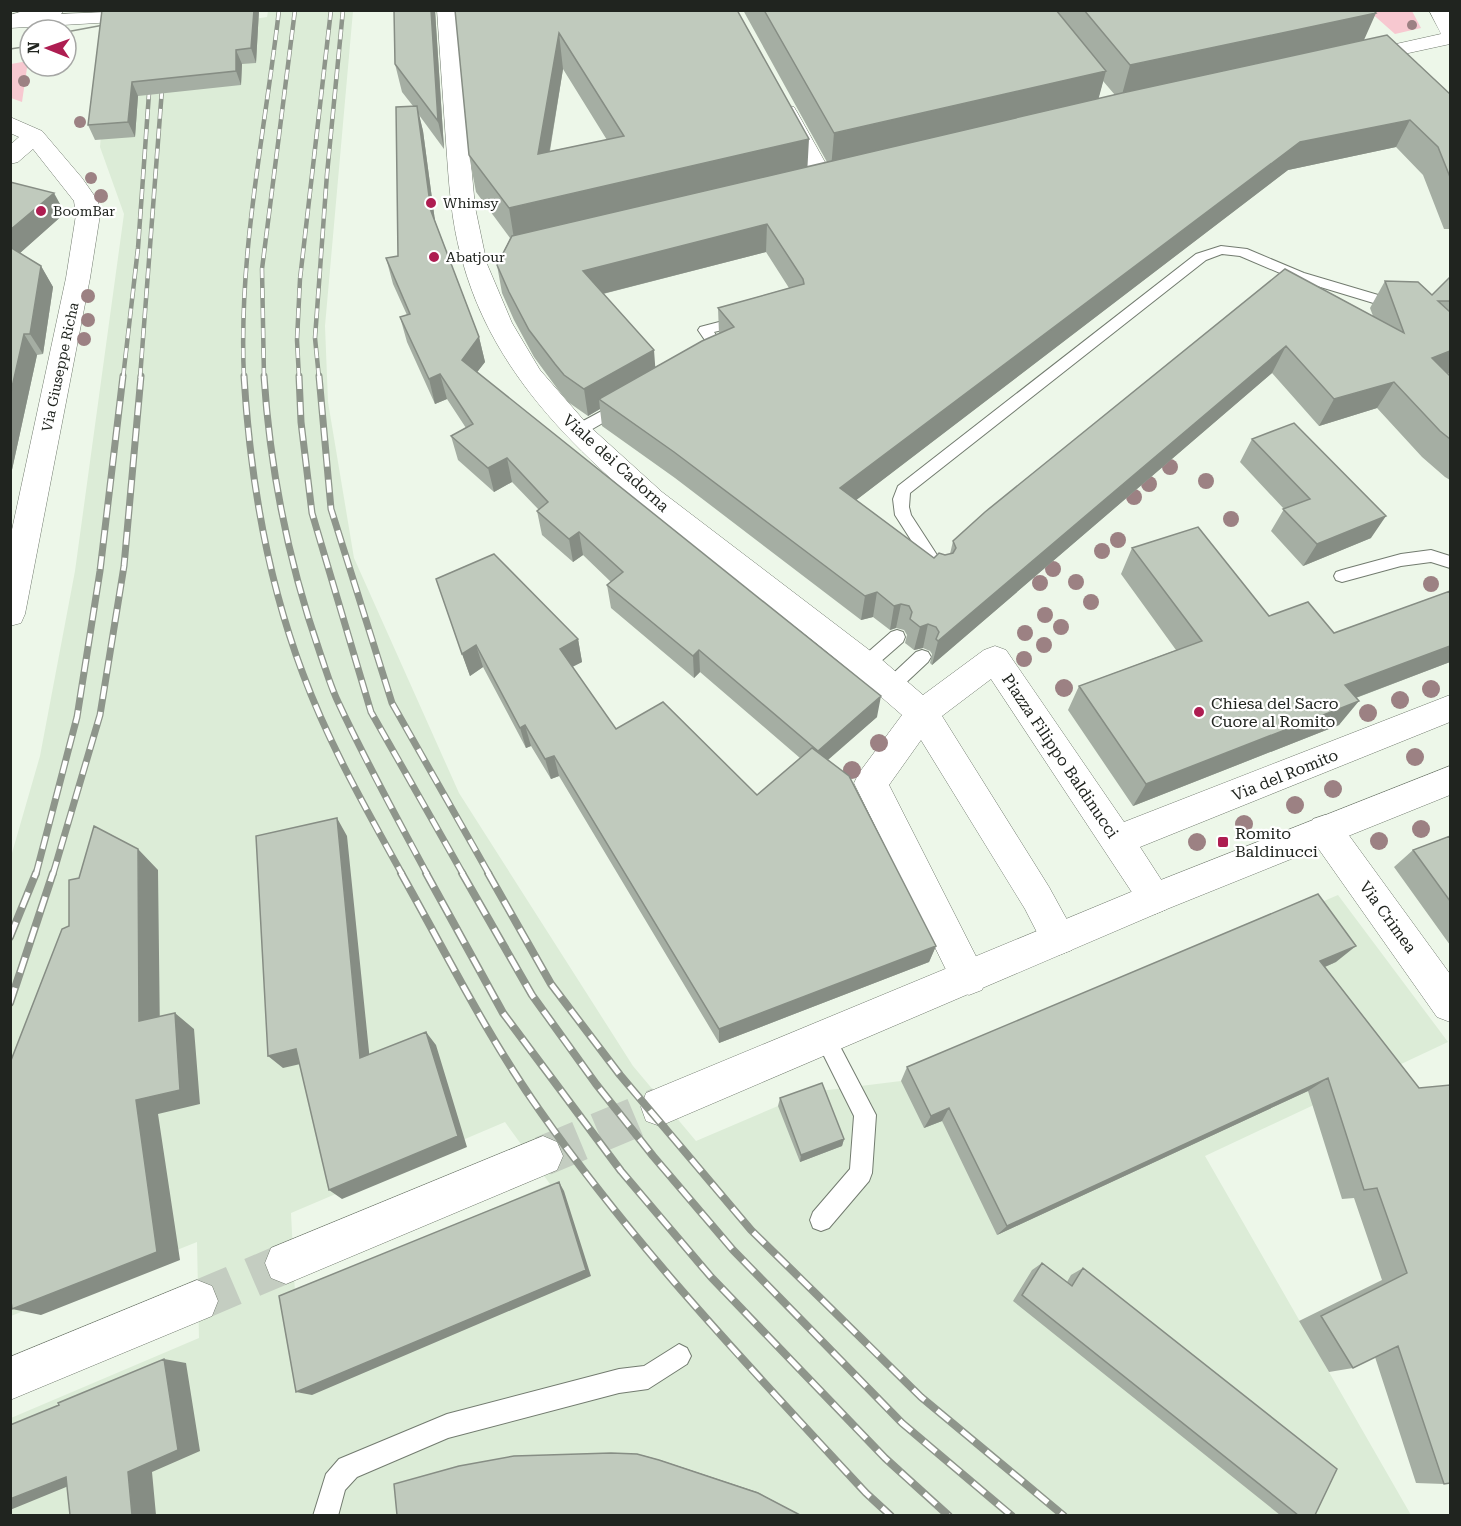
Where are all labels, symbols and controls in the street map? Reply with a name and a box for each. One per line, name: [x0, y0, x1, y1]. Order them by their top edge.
north arrow: [18, 18, 78, 78]
text: N: [24, 41, 43, 54]
place label: Whimsy: [443, 195, 499, 211]
marker: Whimsy: [424, 196, 438, 210]
place label: BoomBar: [53, 203, 115, 219]
marker: BoomBar: [34, 204, 48, 218]
place label: Abatjour: [446, 249, 505, 265]
marker: Abatjour: [427, 250, 441, 264]
street label: Via Giuseppe Richa: [38, 300, 82, 433]
street label: Viale dei Cadorna: [559, 410, 673, 516]
street label: Piazza Filippo Baldinucci: [998, 670, 1122, 842]
place label: Chiesa del Sacro Cuore al Romito: [1211, 694, 1339, 731]
marker: Chiesa del Sacro Cuore al Romito: [1192, 705, 1206, 719]
street label: Via del Romito: [1229, 745, 1341, 805]
place label: Romito Baldinucci: [1235, 824, 1318, 861]
marker: Romito Baldinucci: [1216, 835, 1230, 849]
street label: Via Crimea: [1356, 877, 1421, 957]

